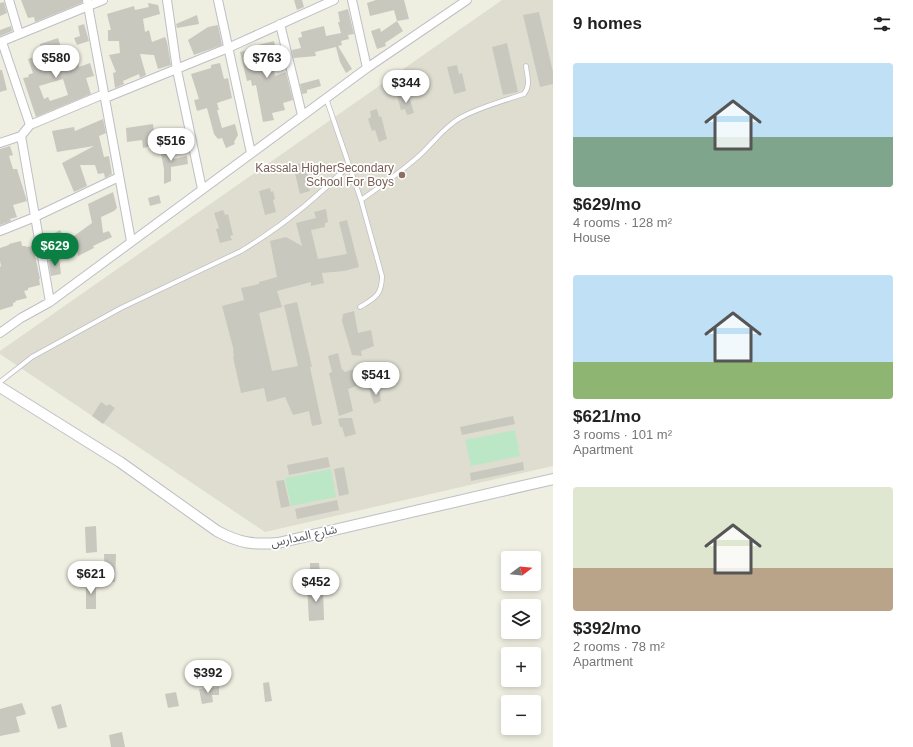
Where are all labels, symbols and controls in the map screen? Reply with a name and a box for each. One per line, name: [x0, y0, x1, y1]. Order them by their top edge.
icon: filters: [871, 13, 893, 35]
text: 9 homes: [573, 14, 642, 33]
pin: $580: [32, 45, 80, 79]
pin: $763: [243, 45, 291, 79]
text: $580: [42, 50, 70, 65]
text: $763: [253, 50, 281, 65]
pin: $344: [382, 70, 430, 104]
text: $344: [392, 75, 420, 90]
icon: home: [697, 89, 769, 161]
pin: $516: [147, 128, 195, 162]
text: $516: [157, 133, 185, 148]
place label: Kassala HigherSecondary School For Boys: [255, 161, 394, 189]
marker: Kassala HigherSecondary School For Boys: [397, 170, 407, 180]
text: $629/mo: [573, 195, 641, 214]
text: 4 rooms · 128 m²: [573, 215, 672, 230]
text: House: [573, 230, 611, 245]
pin: $629: [31, 233, 79, 267]
text: $629: [41, 238, 69, 253]
icon: home: [697, 301, 769, 373]
pin: $541: [352, 362, 400, 396]
text: $541: [362, 367, 390, 382]
text: $621/mo: [573, 407, 641, 426]
text: 3 rooms · 101 m²: [573, 427, 672, 442]
text: Apartment: [573, 442, 633, 457]
icon: home: [697, 513, 769, 585]
street label: شارع المدارس: [270, 522, 339, 552]
north arrow: [501, 551, 541, 591]
map controls: [501, 551, 541, 735]
pin: $621: [67, 561, 115, 595]
text: $621: [77, 566, 105, 581]
pin: $452: [292, 569, 340, 603]
text: $452: [302, 574, 330, 589]
button: layers: [501, 599, 541, 639]
text: $392/mo: [573, 619, 641, 638]
text: 2 rooms · 78 m²: [573, 639, 665, 654]
button: +: [501, 647, 541, 687]
text: Apartment: [573, 654, 633, 669]
pin: $392: [184, 660, 232, 694]
text: $392: [194, 665, 222, 680]
button: −: [501, 695, 541, 735]

